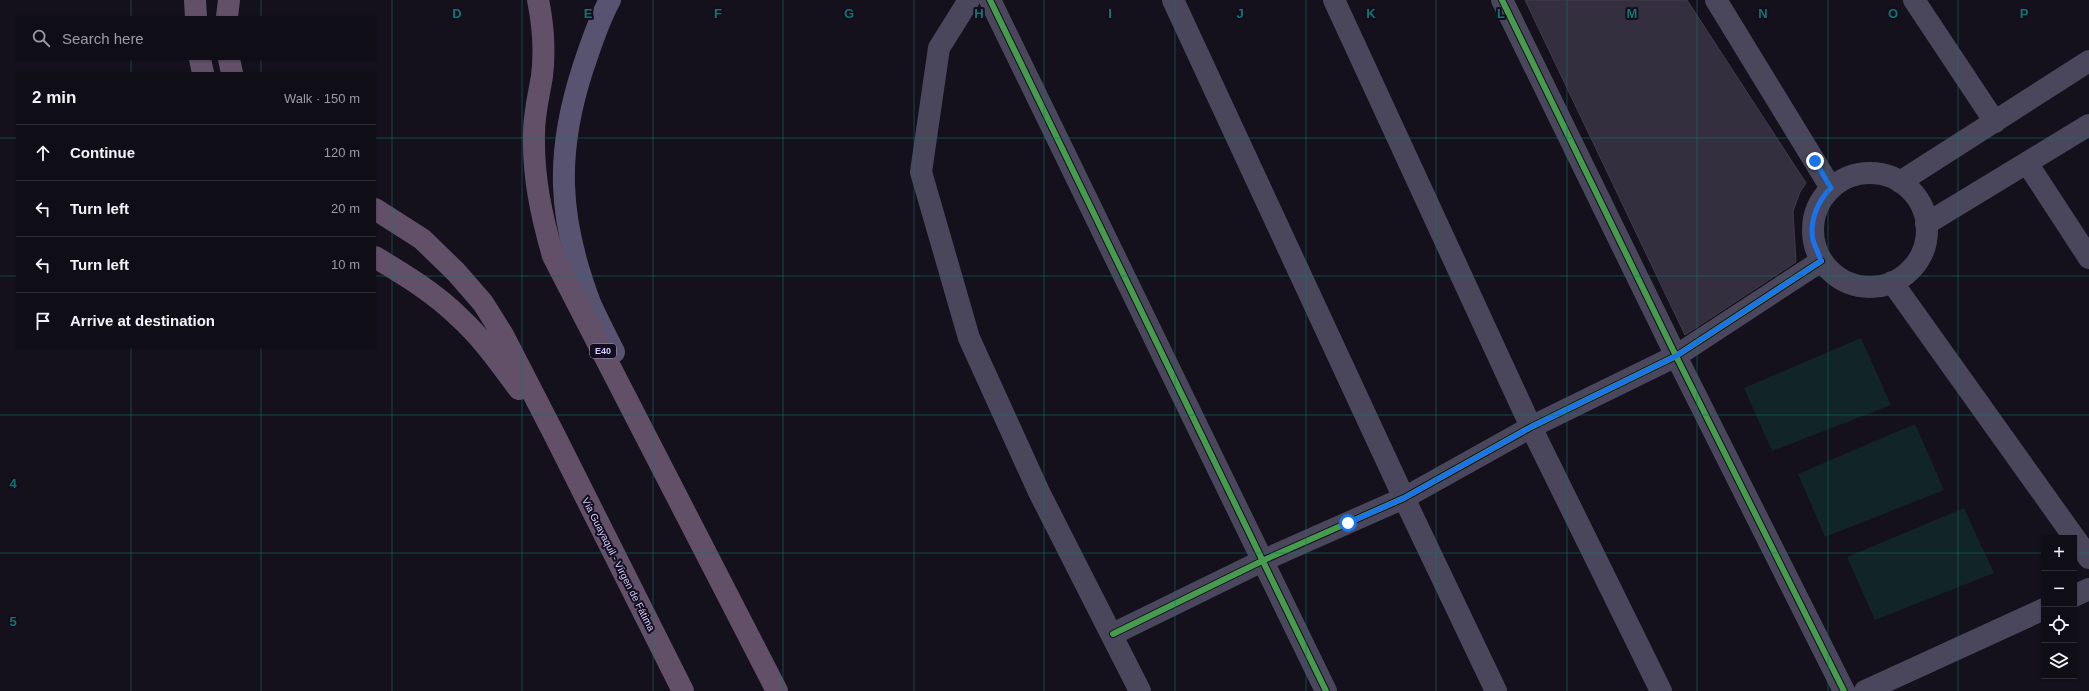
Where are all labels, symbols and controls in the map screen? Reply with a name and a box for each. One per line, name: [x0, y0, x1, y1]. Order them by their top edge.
text: D: [452, 6, 462, 21]
text: E: [584, 6, 593, 21]
text: F: [714, 6, 722, 21]
text: G: [844, 6, 854, 21]
text: H: [974, 6, 984, 21]
text: I: [1108, 6, 1112, 21]
text: J: [1236, 6, 1244, 21]
text: K: [1366, 6, 1376, 21]
text: L: [1497, 6, 1505, 21]
text: M: [1627, 6, 1637, 21]
text: N: [1758, 6, 1768, 21]
text: O: [1888, 6, 1898, 21]
text: P: [2020, 6, 2029, 21]
search box: [16, 16, 376, 60]
icon: search: [30, 27, 52, 49]
text: Search here: [62, 30, 144, 47]
text: 2 min: [32, 88, 76, 107]
text: Walk · 150 m: [284, 91, 360, 106]
icon: ahead: [32, 142, 54, 164]
text: Continue: [70, 144, 135, 161]
text: 120 m: [324, 145, 360, 160]
route end: [1806, 152, 1824, 170]
icon: left: [32, 198, 54, 220]
text: Turn left: [70, 200, 129, 217]
text: 20 m: [331, 201, 360, 216]
icon: left: [32, 254, 54, 276]
text: Turn left: [70, 256, 129, 273]
text: 10 m: [331, 257, 360, 272]
icon: arrive: [32, 310, 54, 332]
text: Arrive at destination: [70, 312, 215, 329]
road number: E40: [590, 344, 616, 358]
text: 4: [9, 476, 17, 491]
street label: Vía Guayaquil - Vírgen de Fátima: [580, 496, 657, 633]
route start: [1339, 514, 1357, 532]
map controls: [2041, 535, 2077, 679]
button: +: [2041, 535, 2077, 571]
button: −: [2041, 571, 2077, 607]
button: locate: [2041, 607, 2077, 643]
text: 5: [9, 614, 17, 629]
button: layers: [2041, 643, 2077, 679]

